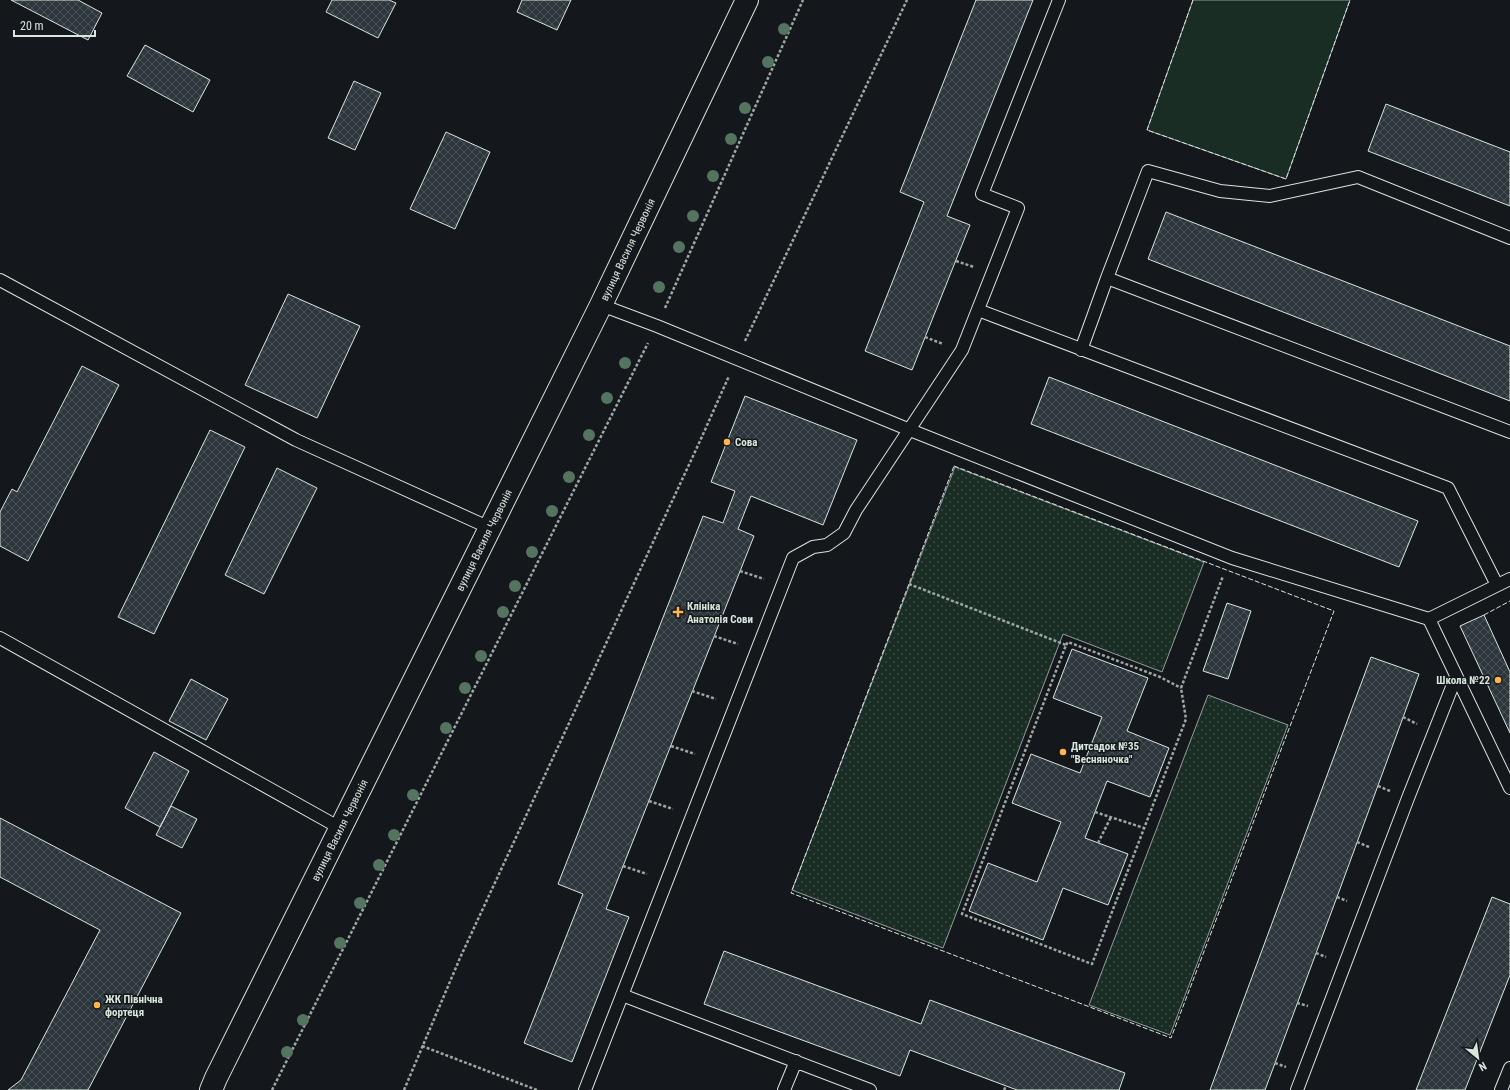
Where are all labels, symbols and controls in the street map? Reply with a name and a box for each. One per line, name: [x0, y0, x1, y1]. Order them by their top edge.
scale bar: [14, 12, 95, 38]
text: 20 m: [20, 19, 44, 33]
street label: вулиця Василя Червонія: [598, 196, 658, 303]
place label: Сова: [735, 436, 757, 449]
marker: Сова: [722, 437, 732, 447]
street label: вулиця Василя Червонія: [454, 487, 515, 593]
place label: Клініка Анатолія Сови: [687, 600, 753, 626]
marker: Клініка Анатолія Сови: [672, 606, 684, 618]
place label: Школа №22: [1436, 674, 1490, 687]
marker: Школа №22: [1493, 675, 1503, 685]
place label: Дитсадок №35 "Весняночка": [1071, 740, 1140, 766]
marker: Дитсадок №35 "Весняночка": [1058, 747, 1068, 757]
street label: вулиця Василя Червонія: [309, 777, 371, 883]
place label: ЖК Північна фортеця: [105, 993, 163, 1019]
marker: ЖК Північна фортеця: [92, 1000, 102, 1010]
north arrow: [1458, 1038, 1498, 1078]
text: N: [1476, 1059, 1489, 1074]

